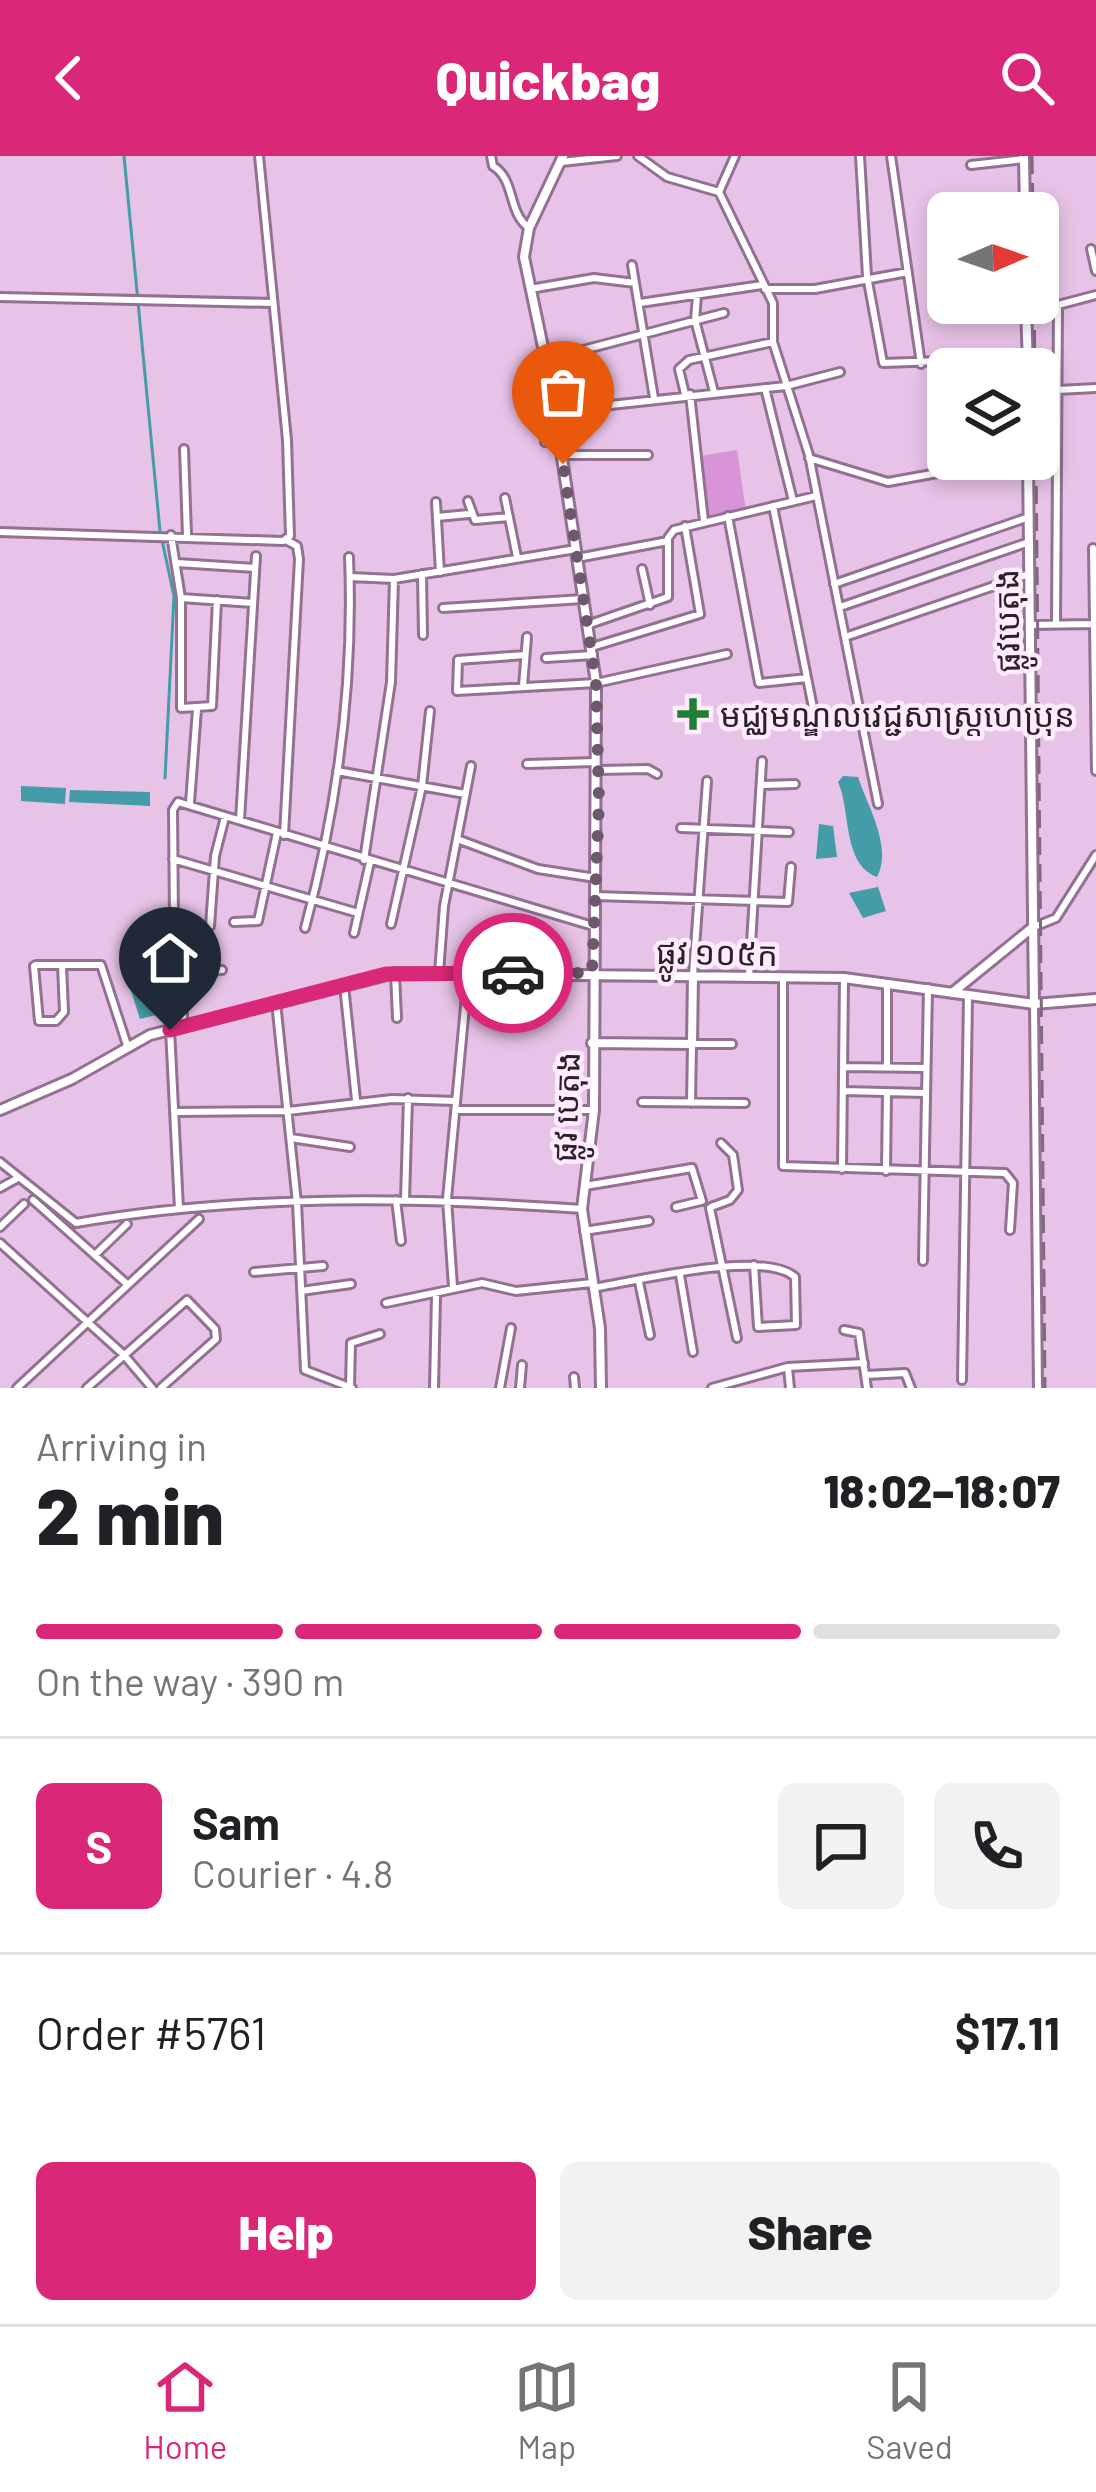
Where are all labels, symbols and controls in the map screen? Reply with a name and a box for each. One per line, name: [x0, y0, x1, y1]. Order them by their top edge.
icon: back: [36, 45, 102, 111]
icon: search: [994, 45, 1060, 111]
text: Quickbag: [436, 46, 660, 111]
north arrow: [927, 192, 1059, 324]
map controls: [927, 192, 1059, 480]
pin: [512, 341, 614, 464]
button: layers: [927, 348, 1059, 480]
icon: bag: [530, 359, 596, 425]
street label: ផ្លូវបេតុង: [985, 568, 1038, 673]
place label: មជ្ឈមណ្ឌលវេជ្ជសាស្ត្រហេប្រុន: [720, 694, 1075, 737]
marker: មជ្ឈមណ្ឌលវេជ្ជសាស្ត្រហេប្រុន: [677, 698, 709, 730]
pin: [119, 907, 221, 1030]
courier: [453, 913, 573, 1033]
icon: home: [137, 925, 203, 991]
street label: ផ្លូវ ១០៥ក: [655, 931, 778, 984]
icon: car: [480, 940, 546, 1006]
street label: ផ្លូវ បេតុង: [543, 1051, 598, 1163]
text: Arriving in: [36, 1422, 207, 1469]
text: 18:02–18:07: [824, 1463, 1060, 1517]
text: 2 min: [36, 1467, 224, 1561]
text: On the way · 390 m: [36, 1657, 344, 1704]
button: chat: [778, 1783, 904, 1909]
button: phone: [934, 1783, 1060, 1909]
text: Sam: [192, 1795, 280, 1849]
text: S: [86, 1819, 112, 1873]
text: Courier · 4.8: [192, 1849, 393, 1896]
text: Order #5761: [36, 2005, 266, 2059]
text: $17.11: [955, 2005, 1060, 2059]
button: Help: [36, 2162, 536, 2300]
button: Share: [560, 2162, 1060, 2300]
tab: Home: [143, 2354, 227, 2466]
tab: Map: [514, 2354, 580, 2466]
tab: Saved: [866, 2354, 953, 2466]

